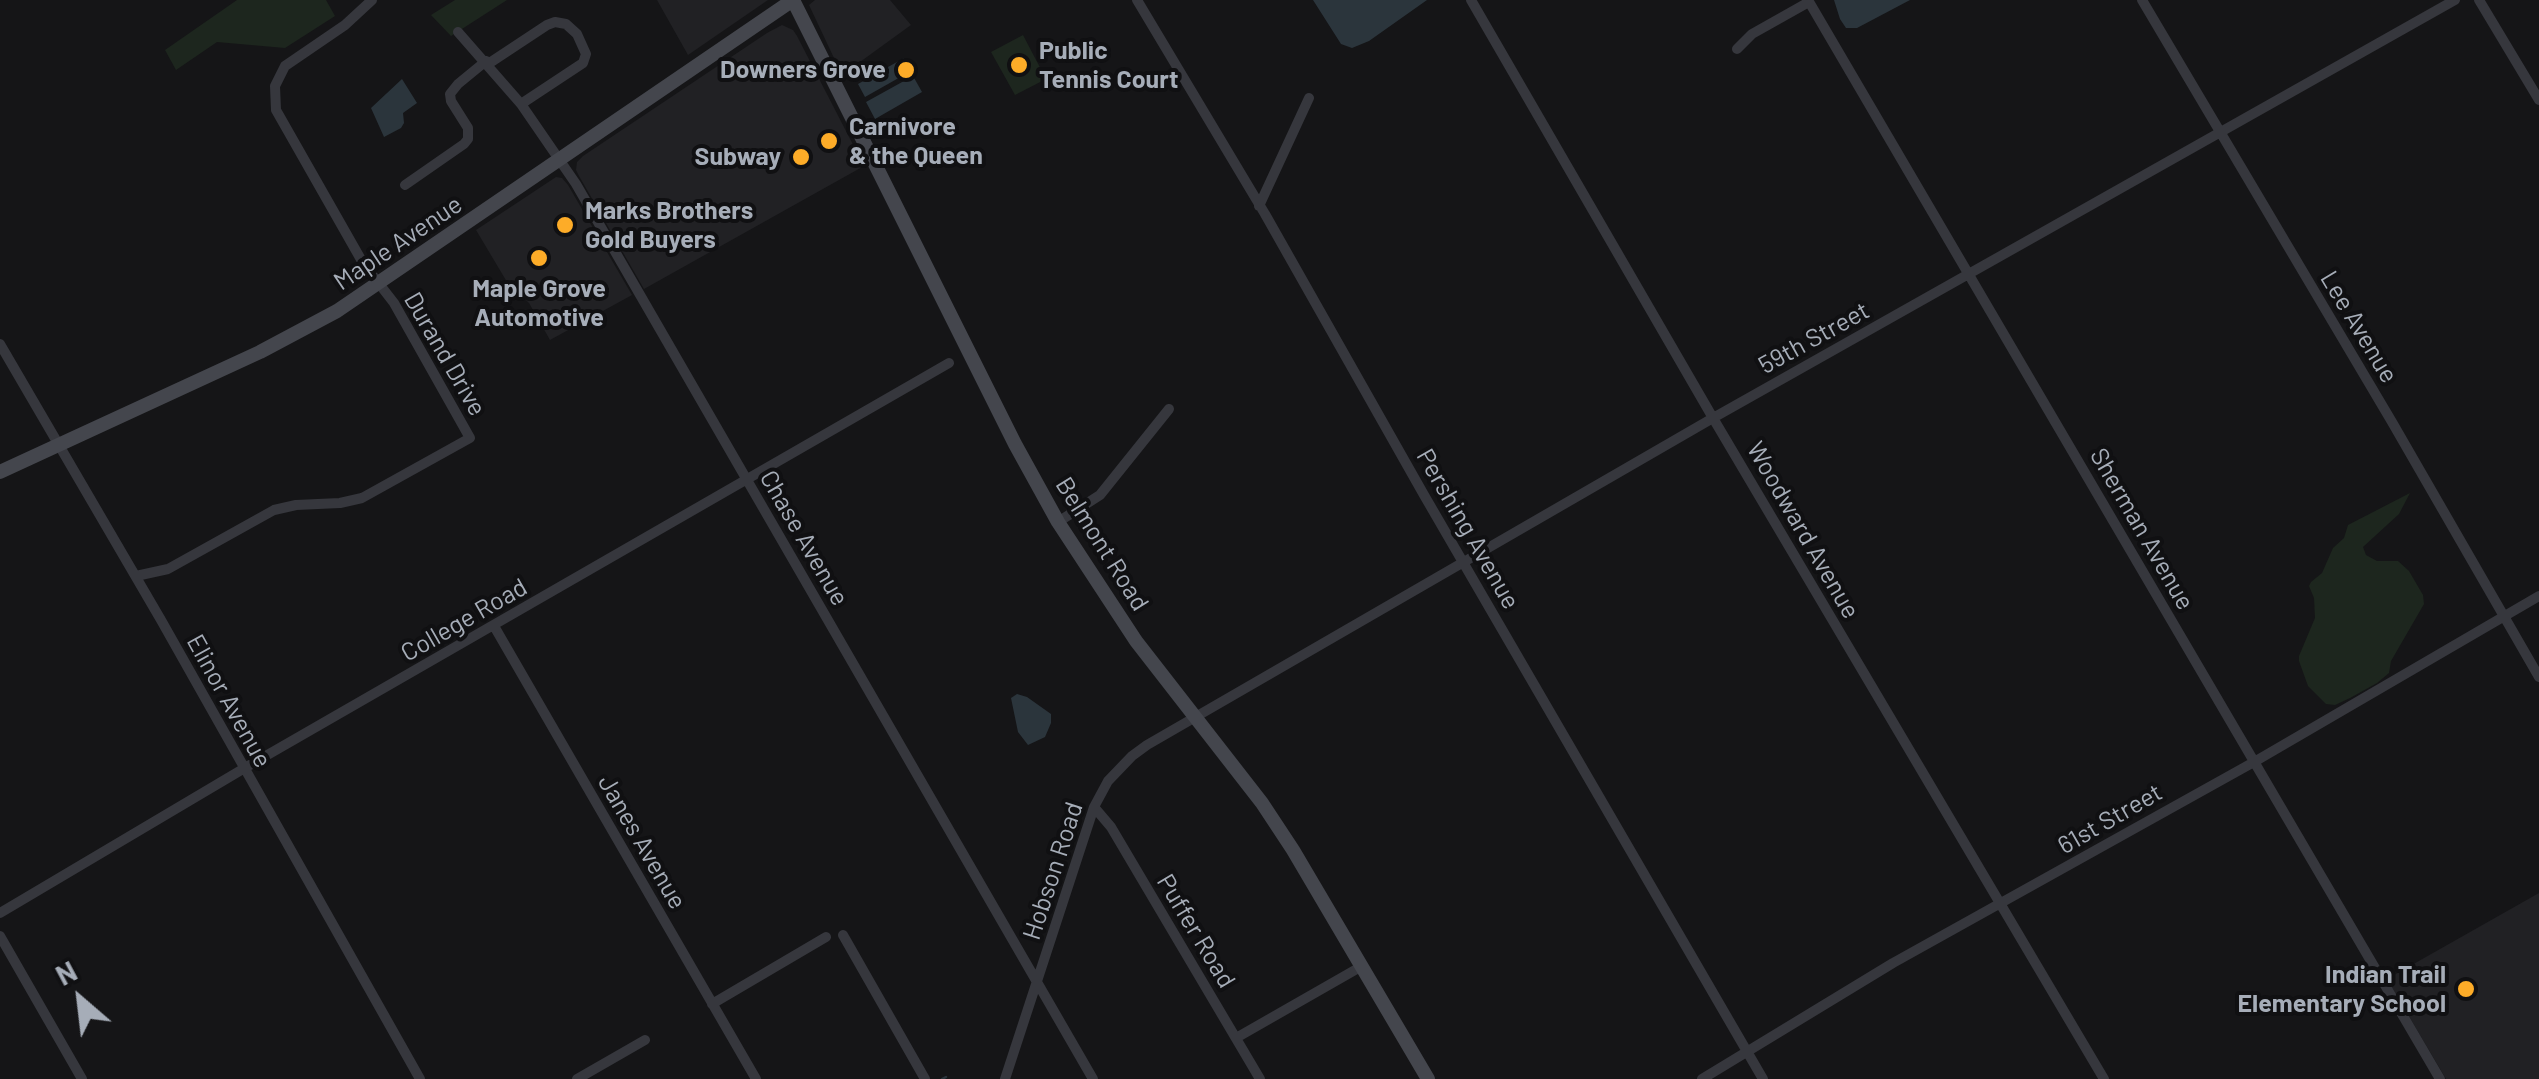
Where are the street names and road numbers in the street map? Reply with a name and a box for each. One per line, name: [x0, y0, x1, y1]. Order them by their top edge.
street label: Maple Avenue: [328, 189, 468, 297]
street label: Lee Avenue: [2314, 266, 2404, 388]
street label: Durand Drive: [398, 287, 492, 421]
street label: 59th Street: [1754, 295, 1874, 381]
street label: Woodward Avenue: [1740, 436, 1866, 624]
street label: Sherman Avenue: [2084, 443, 2200, 615]
street label: Pershing Avenue: [1410, 444, 1526, 614]
street label: Chase Avenue: [753, 465, 855, 611]
street label: Belmont Road: [1049, 472, 1155, 616]
street label: College Road: [396, 572, 532, 668]
street label: Elinor Avenue: [180, 629, 278, 773]
street label: Janes Avenue: [591, 770, 693, 914]
street label: 61st Street: [2052, 777, 2168, 861]
street label: Hobson Road: [1017, 798, 1089, 944]
street label: Puffer Road: [1150, 869, 1242, 993]

